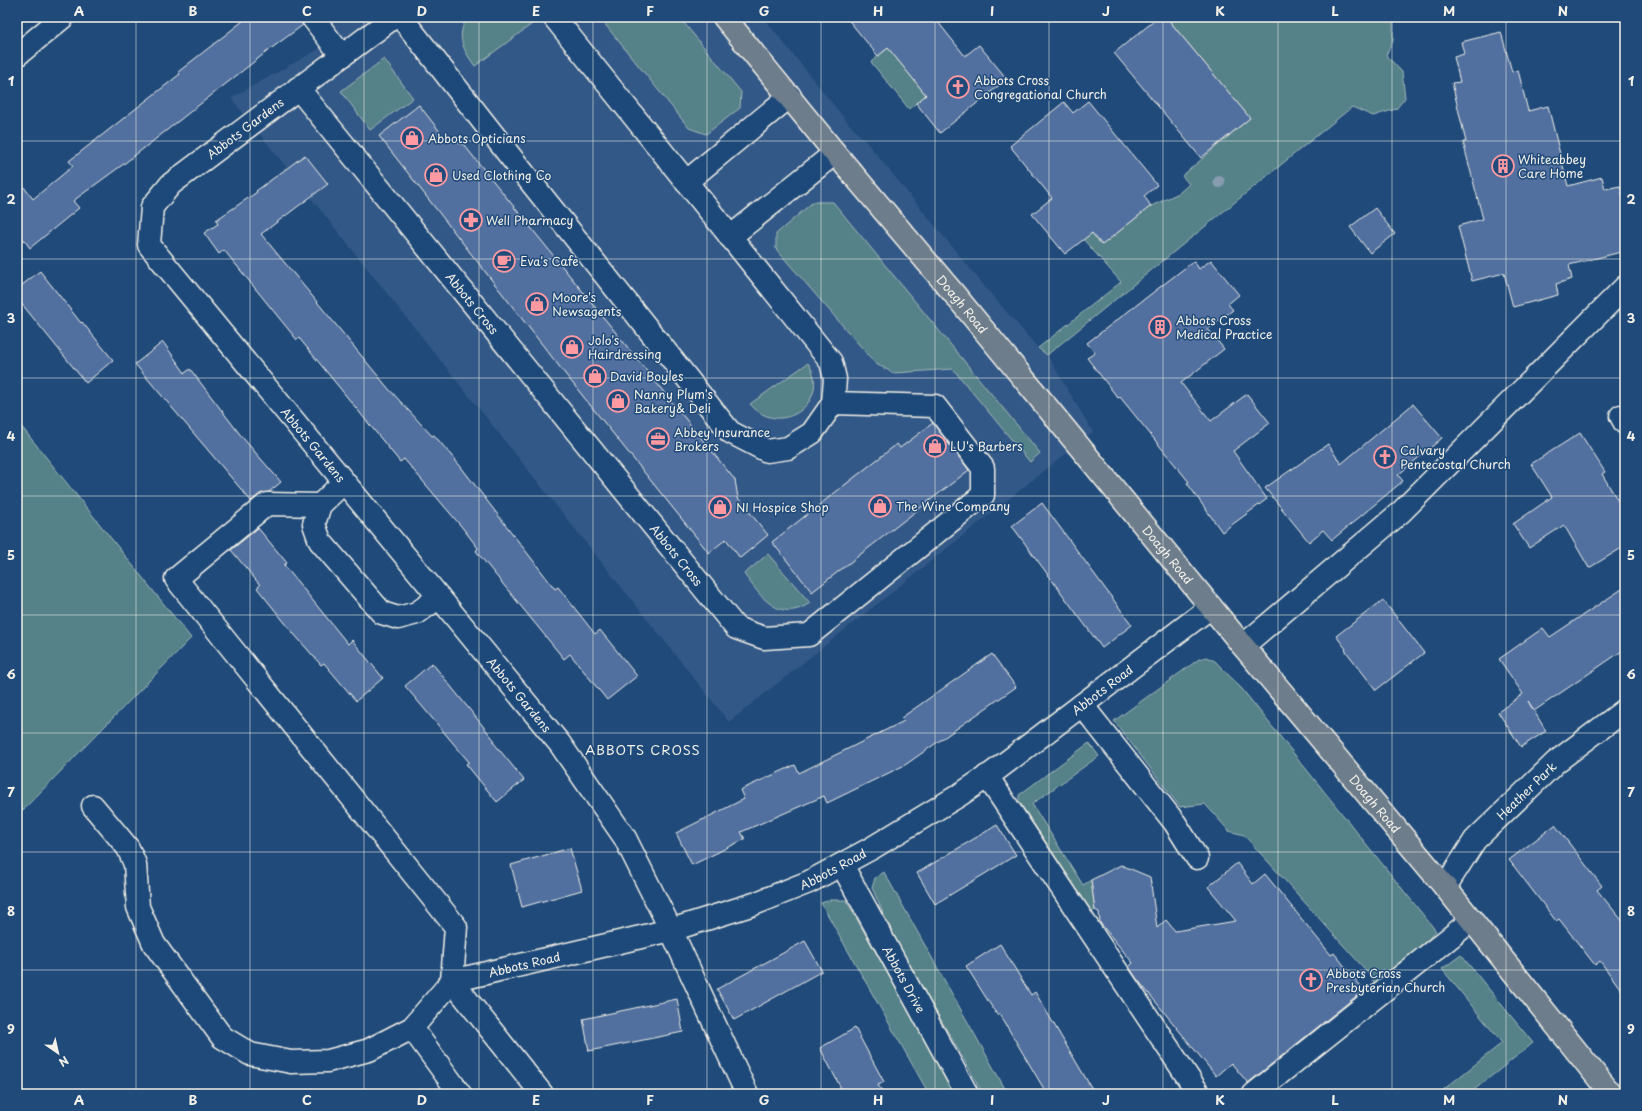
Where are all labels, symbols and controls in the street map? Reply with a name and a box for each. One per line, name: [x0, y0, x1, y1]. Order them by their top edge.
text: A: [74, 1, 84, 20]
text: B: [189, 1, 198, 20]
text: C: [302, 1, 312, 20]
text: D: [417, 1, 427, 20]
text: E: [532, 1, 540, 20]
text: F: [646, 1, 654, 20]
text: G: [759, 1, 769, 20]
text: H: [873, 1, 883, 20]
text: I: [990, 1, 994, 20]
text: J: [1102, 1, 1110, 20]
text: K: [1215, 1, 1225, 20]
text: L: [1331, 1, 1339, 20]
text: M: [1443, 1, 1455, 20]
text: N: [1558, 1, 1568, 20]
text: 1: [8, 71, 14, 90]
place label: Abbots Cross Congregational Church: [974, 71, 1107, 103]
text: 1: [1628, 71, 1634, 90]
church icon: Abbots Cross Congregational Church: [945, 74, 971, 100]
street label: Abbots Gardens: [203, 93, 288, 163]
shop icon: Abbots Opticians: [399, 125, 425, 151]
place label: Abbots Opticians: [428, 129, 526, 147]
place label: Whiteabbey Care Home: [1518, 150, 1586, 182]
building icon: Whiteabbey Care Home: [1490, 153, 1516, 179]
shop icon: Used Clothing Co: [423, 162, 449, 188]
place label: Used Clothing Co: [452, 166, 552, 184]
text: 2: [6, 189, 16, 208]
text: 2: [1626, 189, 1636, 208]
pharmacy icon: Well Pharmacy: [458, 207, 484, 233]
place label: Well Pharmacy: [486, 211, 574, 229]
cafe icon: Eva's Cafe: [491, 248, 517, 274]
place label: Eva's Cafe: [520, 252, 579, 270]
street label: Abbots Cross: [442, 268, 503, 338]
street label: Doagh Road: [933, 271, 992, 337]
place label: Moore's Newsagents: [552, 288, 622, 320]
shop icon: Moore's Newsagents: [524, 291, 550, 317]
text: 3: [7, 308, 16, 327]
text: 3: [1627, 308, 1636, 327]
place label: Abbots Cross Medical Practice: [1176, 311, 1273, 343]
building icon: Abbots Cross Medical Practice: [1147, 314, 1173, 340]
place label: Jolo's Hairdressing: [588, 331, 661, 363]
shop icon: Jolo's Hairdressing: [559, 334, 585, 360]
shop icon: David Boyles: [582, 363, 608, 389]
place label: David Boyles: [610, 367, 684, 385]
place label: Nanny Plum's Bakery& Deli: [634, 385, 713, 417]
shop icon: Nanny Plum's Bakery& Deli: [605, 388, 631, 414]
street label: Abbots Gardens: [277, 403, 350, 486]
place label: Abbey Insurance Brokers: [674, 423, 771, 455]
text: 4: [7, 426, 16, 445]
office icon: Abbey Insurance Brokers: [645, 426, 671, 452]
text: 4: [1627, 426, 1636, 445]
shop icon: LU's Barbers: [922, 433, 948, 459]
place label: LU's Barbers: [950, 437, 1023, 455]
place label: Calvary Pentecostal Church: [1400, 441, 1511, 473]
church icon: Calvary Pentecostal Church: [1372, 444, 1398, 470]
shop icon: The Wine Company: [867, 493, 893, 519]
shop icon: NI Hospice Shop: [707, 494, 733, 520]
place label: The Wine Company: [896, 497, 1010, 515]
place label: NI Hospice Shop: [736, 498, 829, 516]
street label: Abbots Cross: [646, 520, 708, 590]
street label: Doagh Road: [1138, 521, 1197, 588]
text: 5: [7, 545, 15, 564]
text: 5: [1627, 545, 1635, 564]
street label: Abbots Gardens: [483, 653, 556, 736]
street label: Abbots Road: [1067, 660, 1137, 719]
text: 6: [6, 664, 16, 683]
text: 6: [1626, 664, 1636, 683]
district label: ABBOTS CROSS: [585, 740, 701, 759]
street label: Heather Park: [1492, 757, 1560, 824]
street label: Doagh Road: [1345, 770, 1405, 837]
text: 7: [7, 782, 15, 801]
text: 7: [1627, 782, 1635, 801]
street label: Abbots Road: [797, 844, 869, 894]
text: 8: [7, 901, 15, 920]
text: 8: [1627, 901, 1635, 920]
street label: Abbots Drive: [879, 942, 930, 1016]
street label: Abbots Road: [487, 947, 562, 981]
place label: Abbots Cross Presbyterian Church: [1326, 964, 1445, 996]
church icon: Abbots Cross Presbyterian Church: [1298, 967, 1324, 993]
text: 9: [7, 1019, 15, 1038]
text: 9: [1627, 1019, 1635, 1038]
north arrow: [38, 1033, 78, 1073]
text: N: [55, 1052, 72, 1071]
text: A: [74, 1090, 84, 1109]
text: B: [189, 1090, 198, 1109]
text: C: [302, 1090, 312, 1109]
text: D: [417, 1090, 427, 1109]
text: E: [532, 1090, 540, 1109]
text: F: [646, 1090, 654, 1109]
text: G: [759, 1090, 769, 1109]
text: H: [873, 1090, 883, 1109]
text: I: [990, 1090, 994, 1109]
text: J: [1102, 1090, 1110, 1109]
text: K: [1215, 1090, 1225, 1109]
text: L: [1331, 1090, 1339, 1109]
text: M: [1443, 1090, 1455, 1109]
text: N: [1558, 1090, 1568, 1109]

